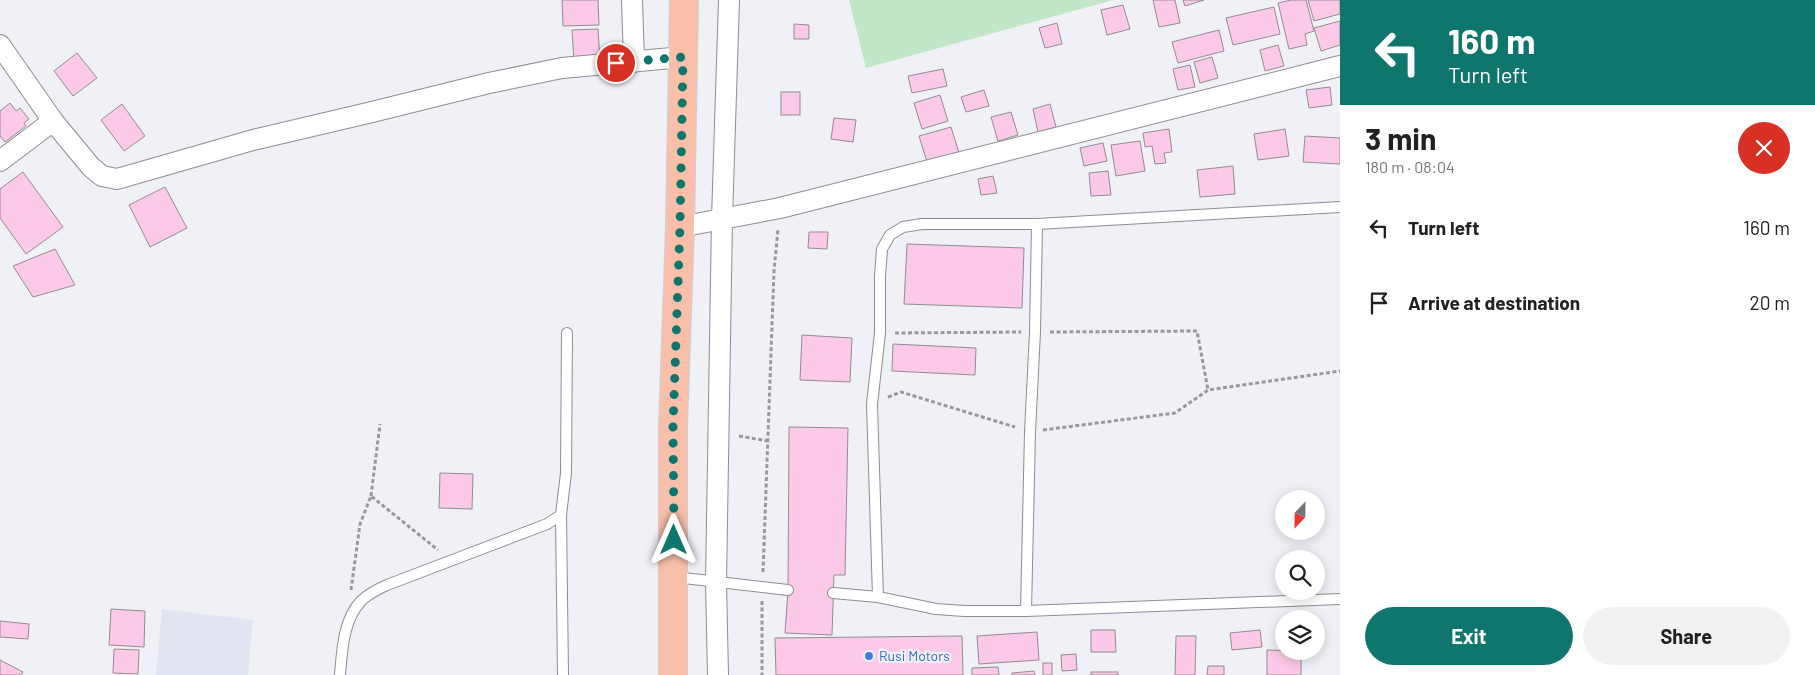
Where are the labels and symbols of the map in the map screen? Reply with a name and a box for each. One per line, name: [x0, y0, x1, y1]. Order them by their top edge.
pin: [595, 42, 637, 84]
north arrow: [1275, 490, 1325, 540]
position arrow: [647, 513, 699, 565]
place label: Rusi Motors: [879, 647, 950, 664]
marker: Rusi Motors: [863, 650, 875, 662]

